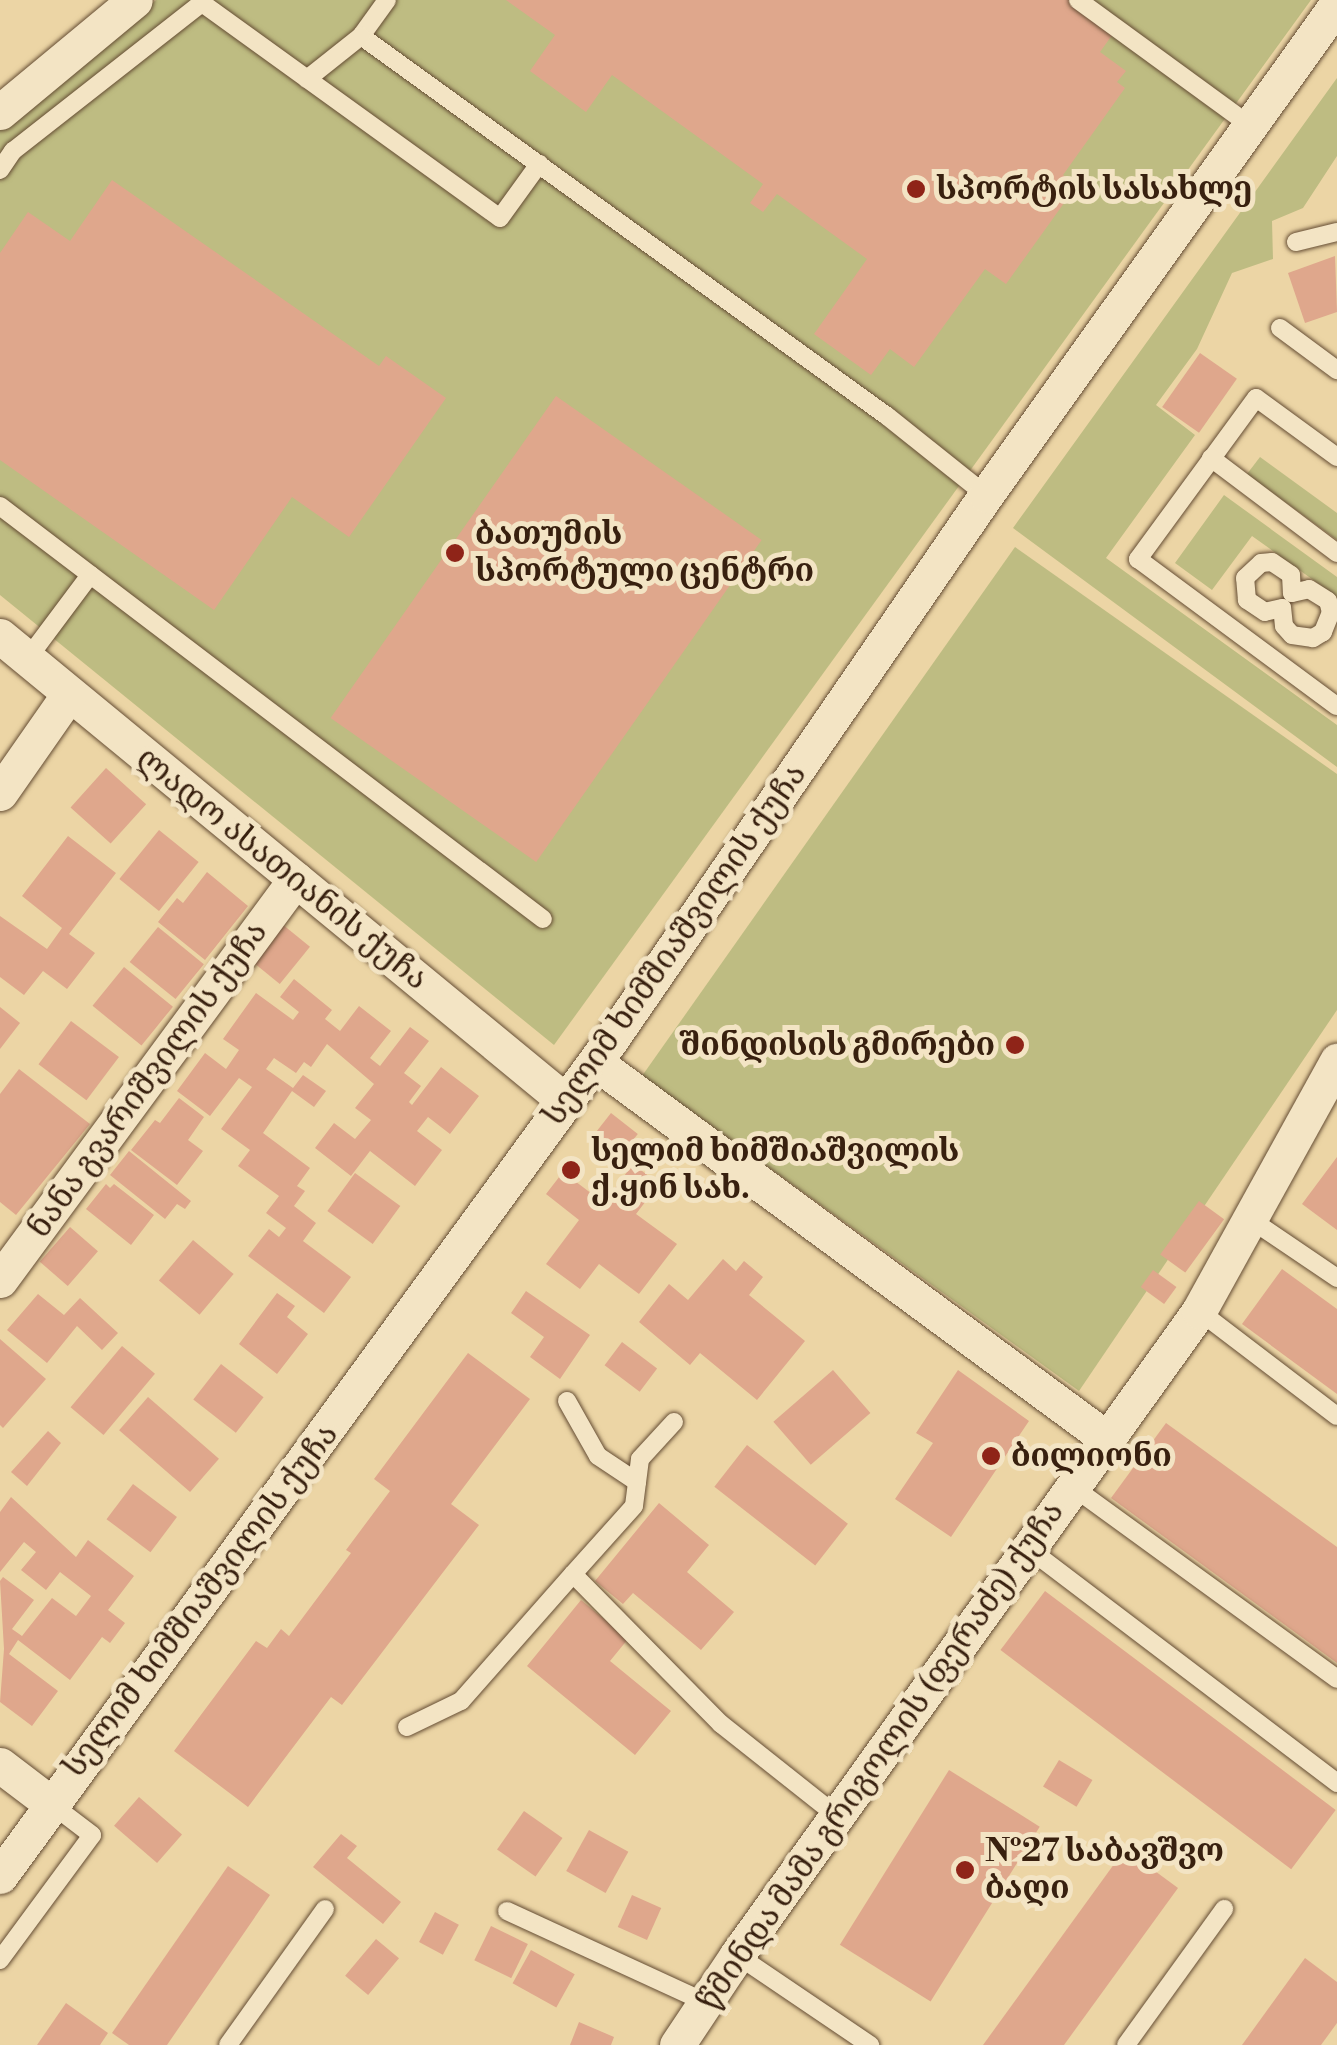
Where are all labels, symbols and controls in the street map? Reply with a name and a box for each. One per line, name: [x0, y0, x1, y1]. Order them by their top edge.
place label: სპორტის სასახლე: [936, 170, 1252, 208]
marker: სპორტის სასახლე: [905, 178, 927, 200]
place label: ბათუმის სპორტული ცენტრი: [475, 516, 814, 591]
marker: ბათუმის სპორტული ცენტრი: [444, 542, 466, 564]
street label: ლადო ასათიანის ქუჩა: [128, 740, 436, 998]
street label: სელიმ ხიმშიაშვილის ქუჩა: [535, 757, 815, 1133]
street label: ნანა გვარიშვილის ქუჩა: [20, 914, 276, 1246]
place label: შინდისის გმირები: [680, 1026, 995, 1064]
marker: შინდისის გმირები: [1004, 1034, 1026, 1056]
place label: სელიმ ხიმშიაშვილის ქ.ყინ სახ.: [591, 1133, 959, 1208]
marker: სელიმ ხიმშიაშვილის ქ.ყინ სახ.: [560, 1159, 582, 1181]
street label: სელიმ ხიმშიაშვილის ქუჩა: [55, 1416, 347, 1786]
place label: ბილიონი: [1011, 1437, 1172, 1475]
marker: ბილიონი: [980, 1445, 1002, 1467]
street label: წმინდა მამა გრიგოლის (ფერაძე) ქუჩა: [690, 1494, 1072, 2018]
place label: №27 საბავშვო ბაღი: [985, 1833, 1224, 1908]
marker: №27 საბავშვო ბაღი: [954, 1859, 976, 1881]

